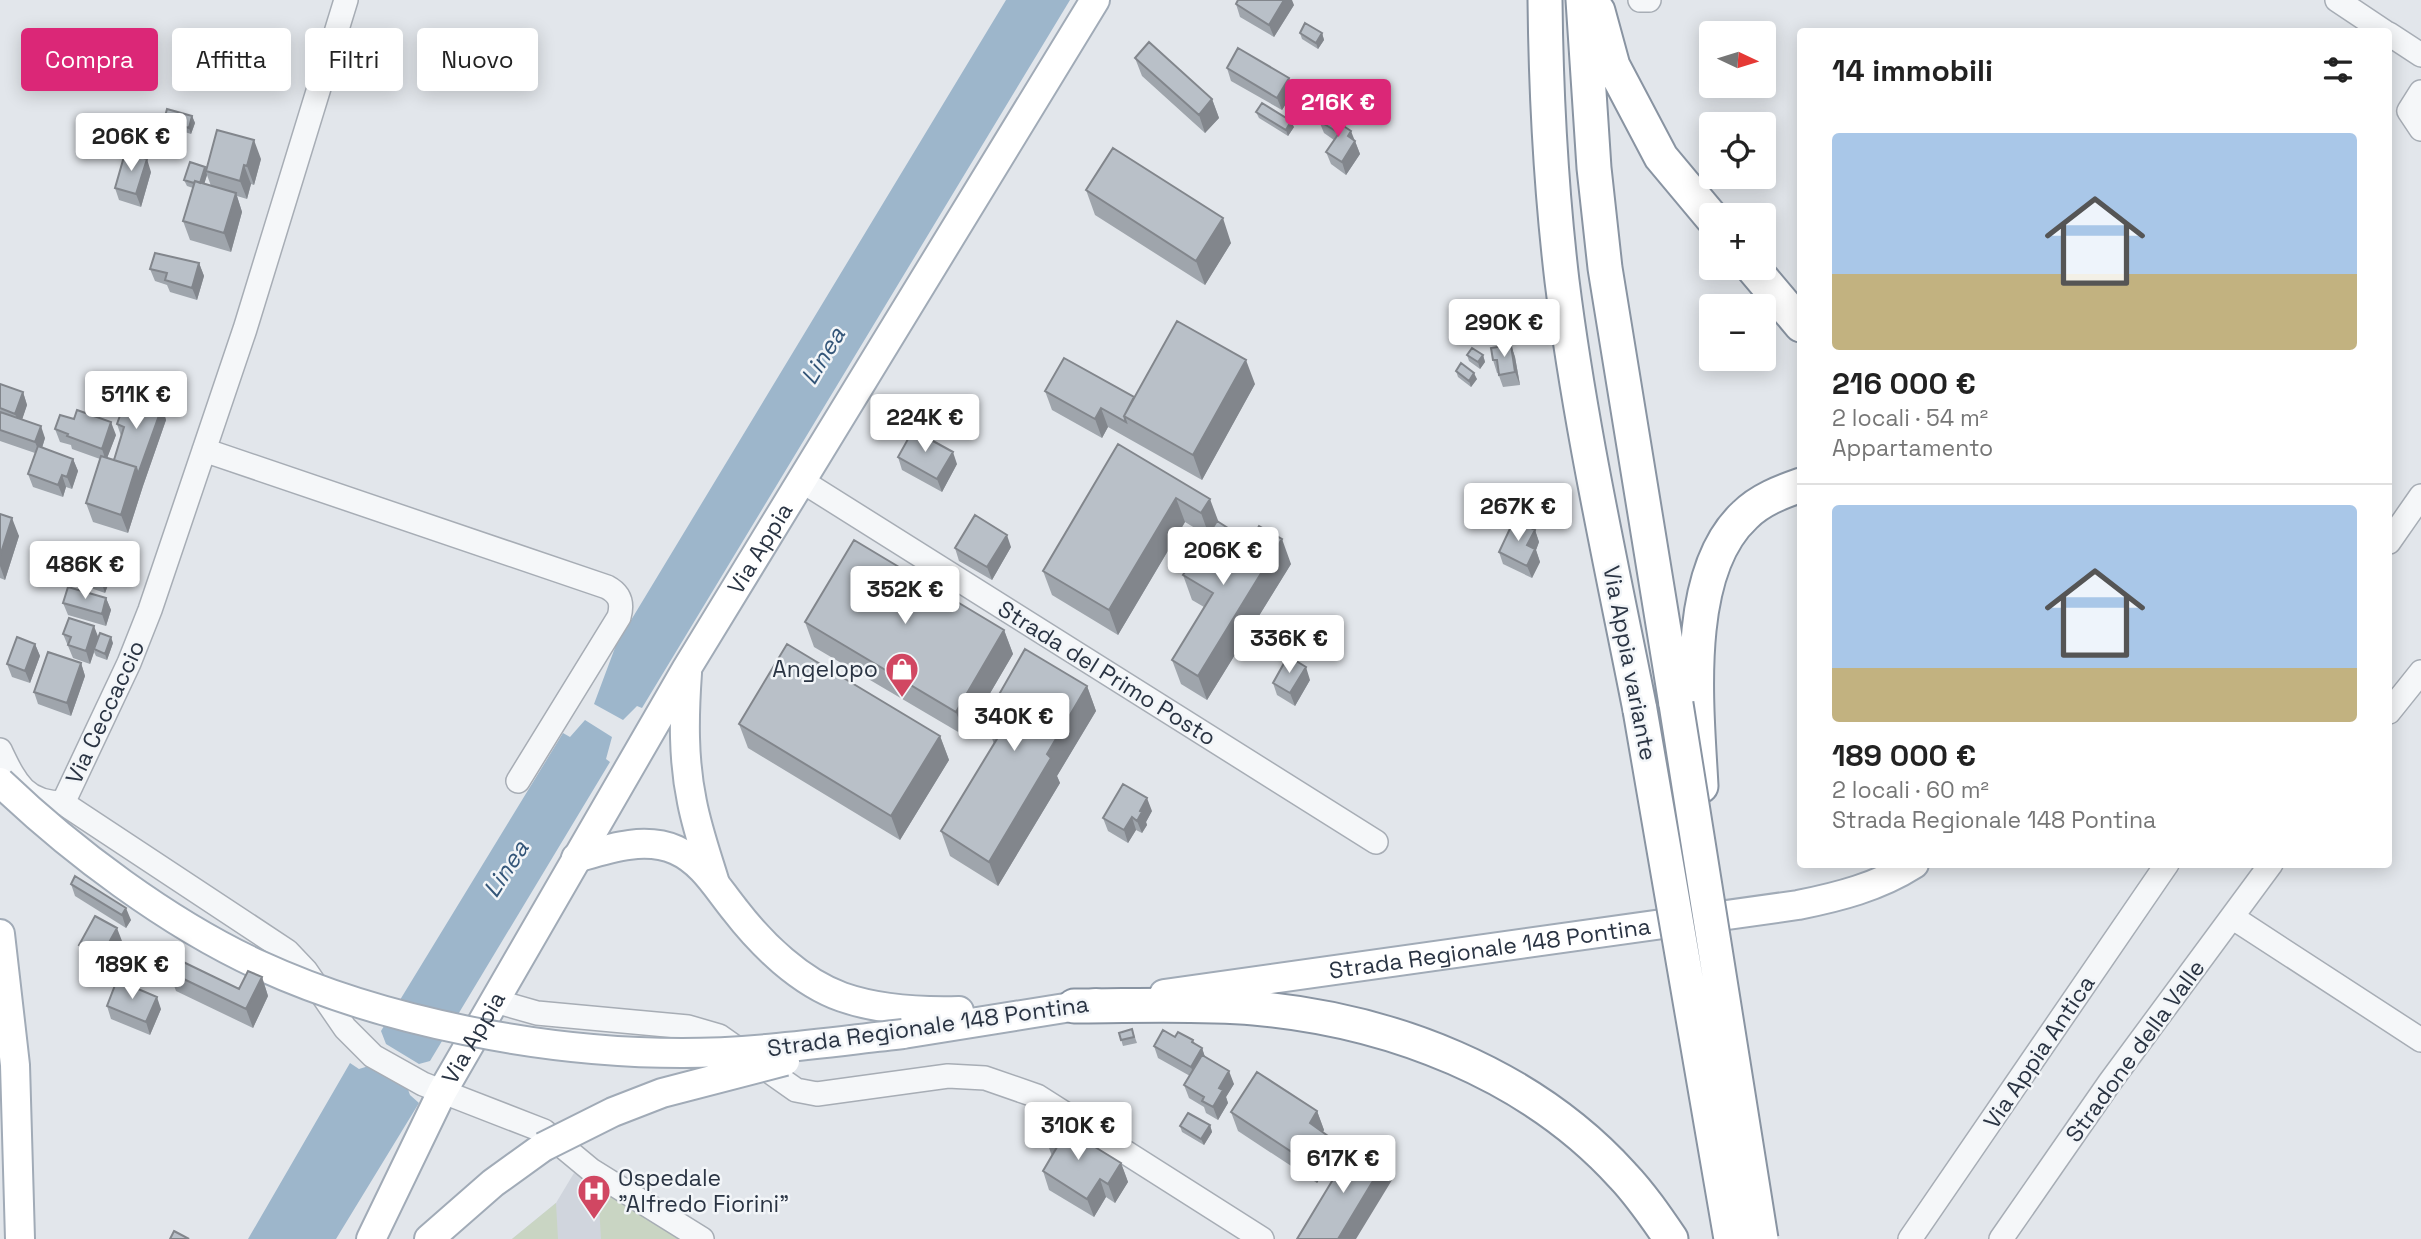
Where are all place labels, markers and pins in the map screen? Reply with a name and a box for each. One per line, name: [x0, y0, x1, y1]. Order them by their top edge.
pin: 216K €: [1281, 80, 1395, 139]
pin: 206K €: [74, 114, 188, 173]
pin: 290K €: [1447, 300, 1561, 359]
pin: 511K €: [79, 372, 193, 431]
pin: 224K €: [868, 394, 982, 454]
pin: 267K €: [1461, 484, 1575, 543]
pin: 206K €: [1166, 528, 1280, 587]
pin: 486K €: [28, 542, 142, 601]
pin: 352K €: [848, 566, 962, 626]
pin: 336K €: [1232, 616, 1346, 675]
shop icon: Angelopo: [883, 650, 921, 699]
place label: Angelopo: [772, 654, 878, 684]
pin: 340K €: [957, 694, 1071, 753]
pin: 189K €: [75, 942, 189, 1001]
pin: 310K €: [1021, 1102, 1135, 1162]
pin: 617K €: [1286, 1136, 1400, 1195]
place label: Ospedale "Alfredo Fiorini": [618, 1163, 789, 1219]
hospital icon: Ospedale "Alfredo Fiorini": [575, 1172, 613, 1221]

